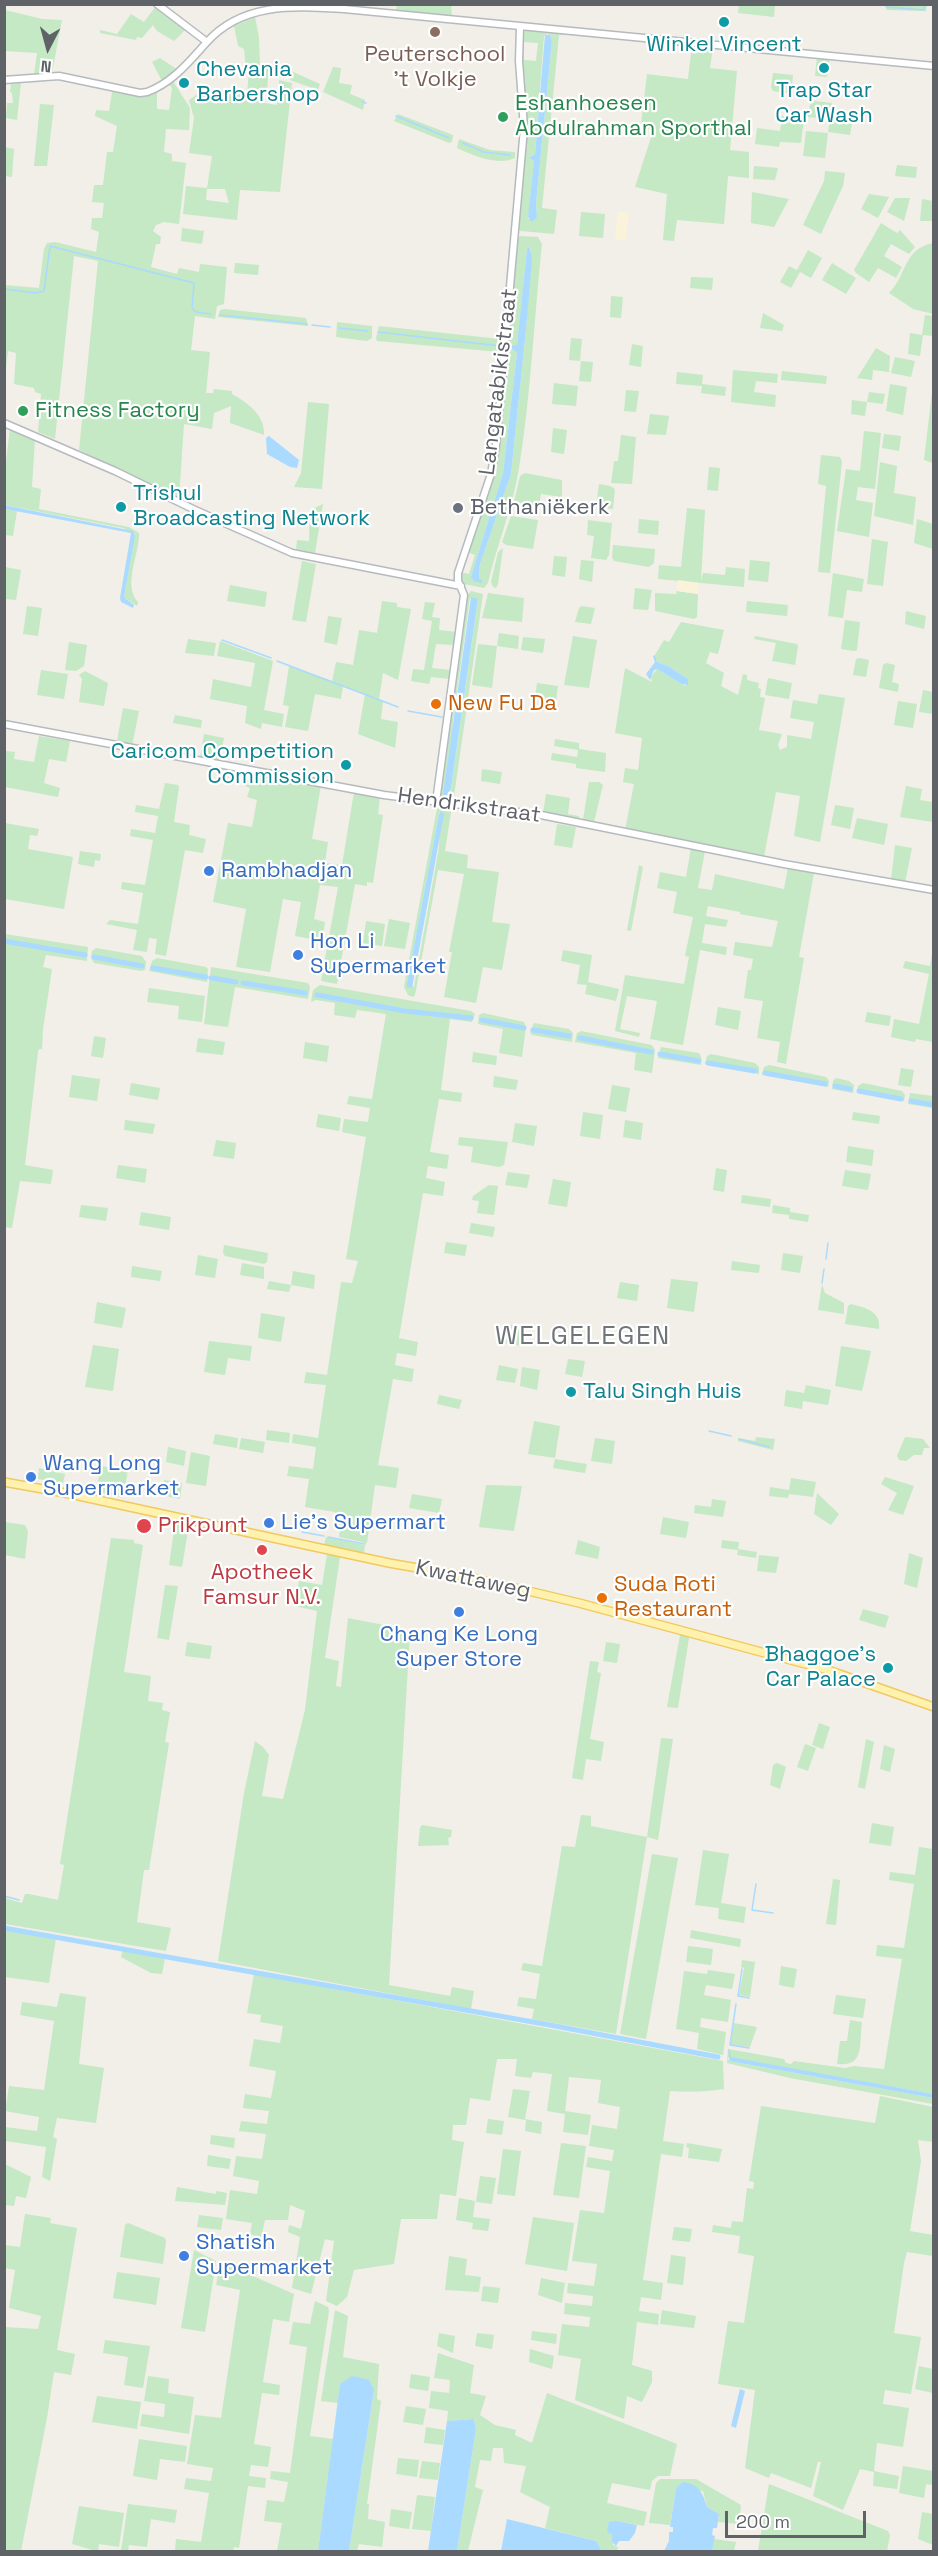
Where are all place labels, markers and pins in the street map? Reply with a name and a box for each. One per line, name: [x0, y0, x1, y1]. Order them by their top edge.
marker: Winkel Vincent: [717, 15, 731, 29]
marker: Peuterschool 't Volkje: [428, 25, 442, 39]
place label: Winkel Vincent: [646, 32, 802, 58]
place label: Peuterschool 't Volkje: [365, 42, 505, 94]
place label: Chevania Barbershop: [196, 57, 320, 108]
marker: Trap Star Car Wash: [817, 61, 831, 75]
marker: Chevania Barbershop: [177, 76, 191, 90]
place label: Trap Star Car Wash: [775, 78, 873, 130]
place label: Eshanhoesen Abdulrahman Sporthal: [515, 91, 752, 142]
marker: Eshanhoesen Abdulrahman Sporthal: [496, 110, 510, 124]
place label: Fitness Factory: [35, 398, 200, 424]
marker: Fitness Factory: [16, 404, 30, 418]
place label: Trishul Broadcasting Network: [133, 481, 370, 532]
place label: Bethaniëkerk: [470, 495, 610, 521]
marker: Trishul Broadcasting Network: [114, 500, 128, 514]
marker: Bethaniëkerk: [451, 501, 465, 515]
place label: New Fu Da: [448, 691, 557, 717]
marker: New Fu Da: [429, 697, 443, 711]
place label: Caricom Competition Commission: [111, 739, 334, 790]
marker: Caricom Competition Commission: [339, 758, 353, 772]
place label: Rambhadjan: [221, 858, 352, 884]
marker: Rambhadjan: [202, 864, 216, 878]
place label: Hon Li Supermarket: [310, 929, 446, 980]
marker: Hon Li Supermarket: [291, 948, 305, 962]
place label: Talu Singh Huis: [583, 1379, 742, 1405]
marker: Talu Singh Huis: [564, 1385, 578, 1399]
place label: Wang Long Supermarket: [43, 1451, 179, 1502]
marker: Wang Long Supermarket: [24, 1470, 38, 1484]
place label: Lie's Supermart: [281, 1510, 446, 1536]
place label: Prikpunt: [158, 1513, 248, 1539]
marker: Lie's Supermart: [262, 1516, 276, 1530]
marker: Prikpunt: [135, 1517, 153, 1535]
marker: Apotheek Famsur N.V.: [255, 1543, 269, 1557]
place label: Apotheek Famsur N.V.: [203, 1560, 321, 1612]
place label: Suda Roti Restaurant: [614, 1572, 732, 1624]
marker: Suda Roti Restaurant: [595, 1591, 609, 1605]
marker: Chang Ke Long Super Store: [452, 1605, 466, 1619]
place label: Chang Ke Long Super Store: [380, 1622, 538, 1674]
place label: Bhaggoe's Car Palace: [764, 1642, 876, 1694]
marker: Bhaggoe's Car Palace: [881, 1661, 895, 1675]
place label: Shatish Supermarket: [196, 2230, 332, 2282]
marker: Shatish Supermarket: [177, 2249, 191, 2263]

